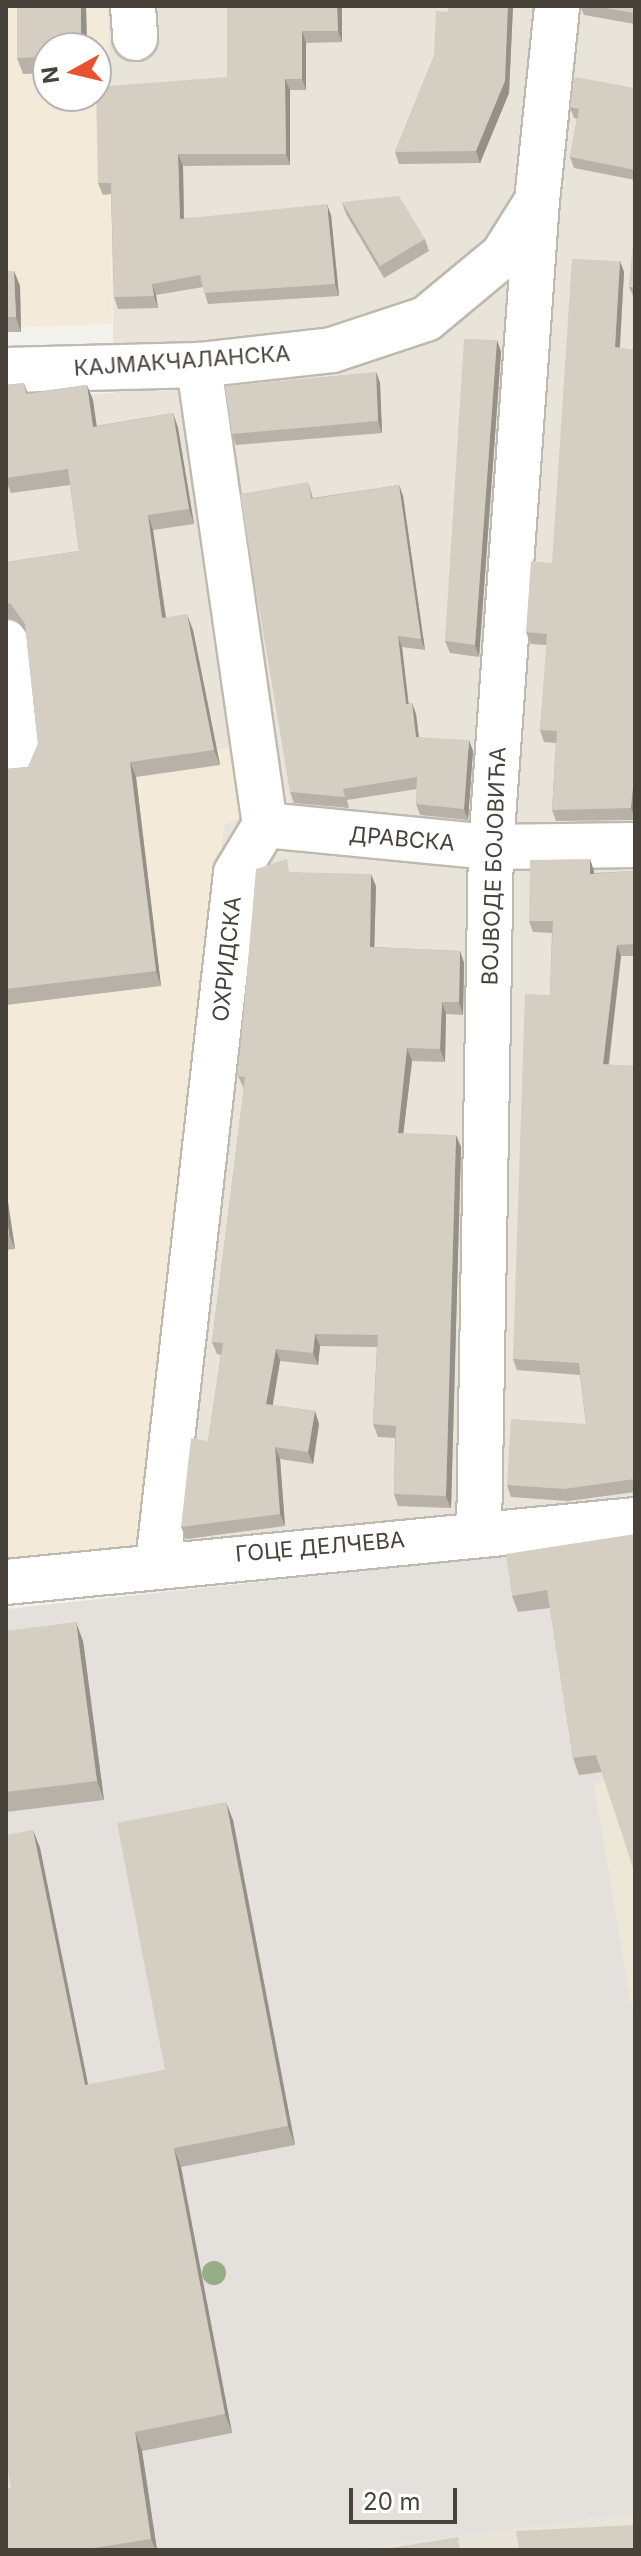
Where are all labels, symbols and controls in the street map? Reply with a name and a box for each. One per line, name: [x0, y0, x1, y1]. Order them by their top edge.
north arrow: [32, 32, 112, 112]
text: N: [36, 65, 64, 85]
street label: КАЈМАКЧАЛАНСКА: [73, 340, 291, 382]
street label: ВОЈВОДЕ БОЈОВИЋА: [477, 746, 511, 986]
street label: ДРАВСКА: [348, 821, 456, 857]
street label: ОХРИДСКА: [207, 895, 247, 1023]
street label: ГОЦЕ ДЕЛЧЕВА: [234, 1526, 406, 1568]
scale bar: [353, 2472, 461, 2522]
text: 20 m: [363, 2487, 421, 2516]

